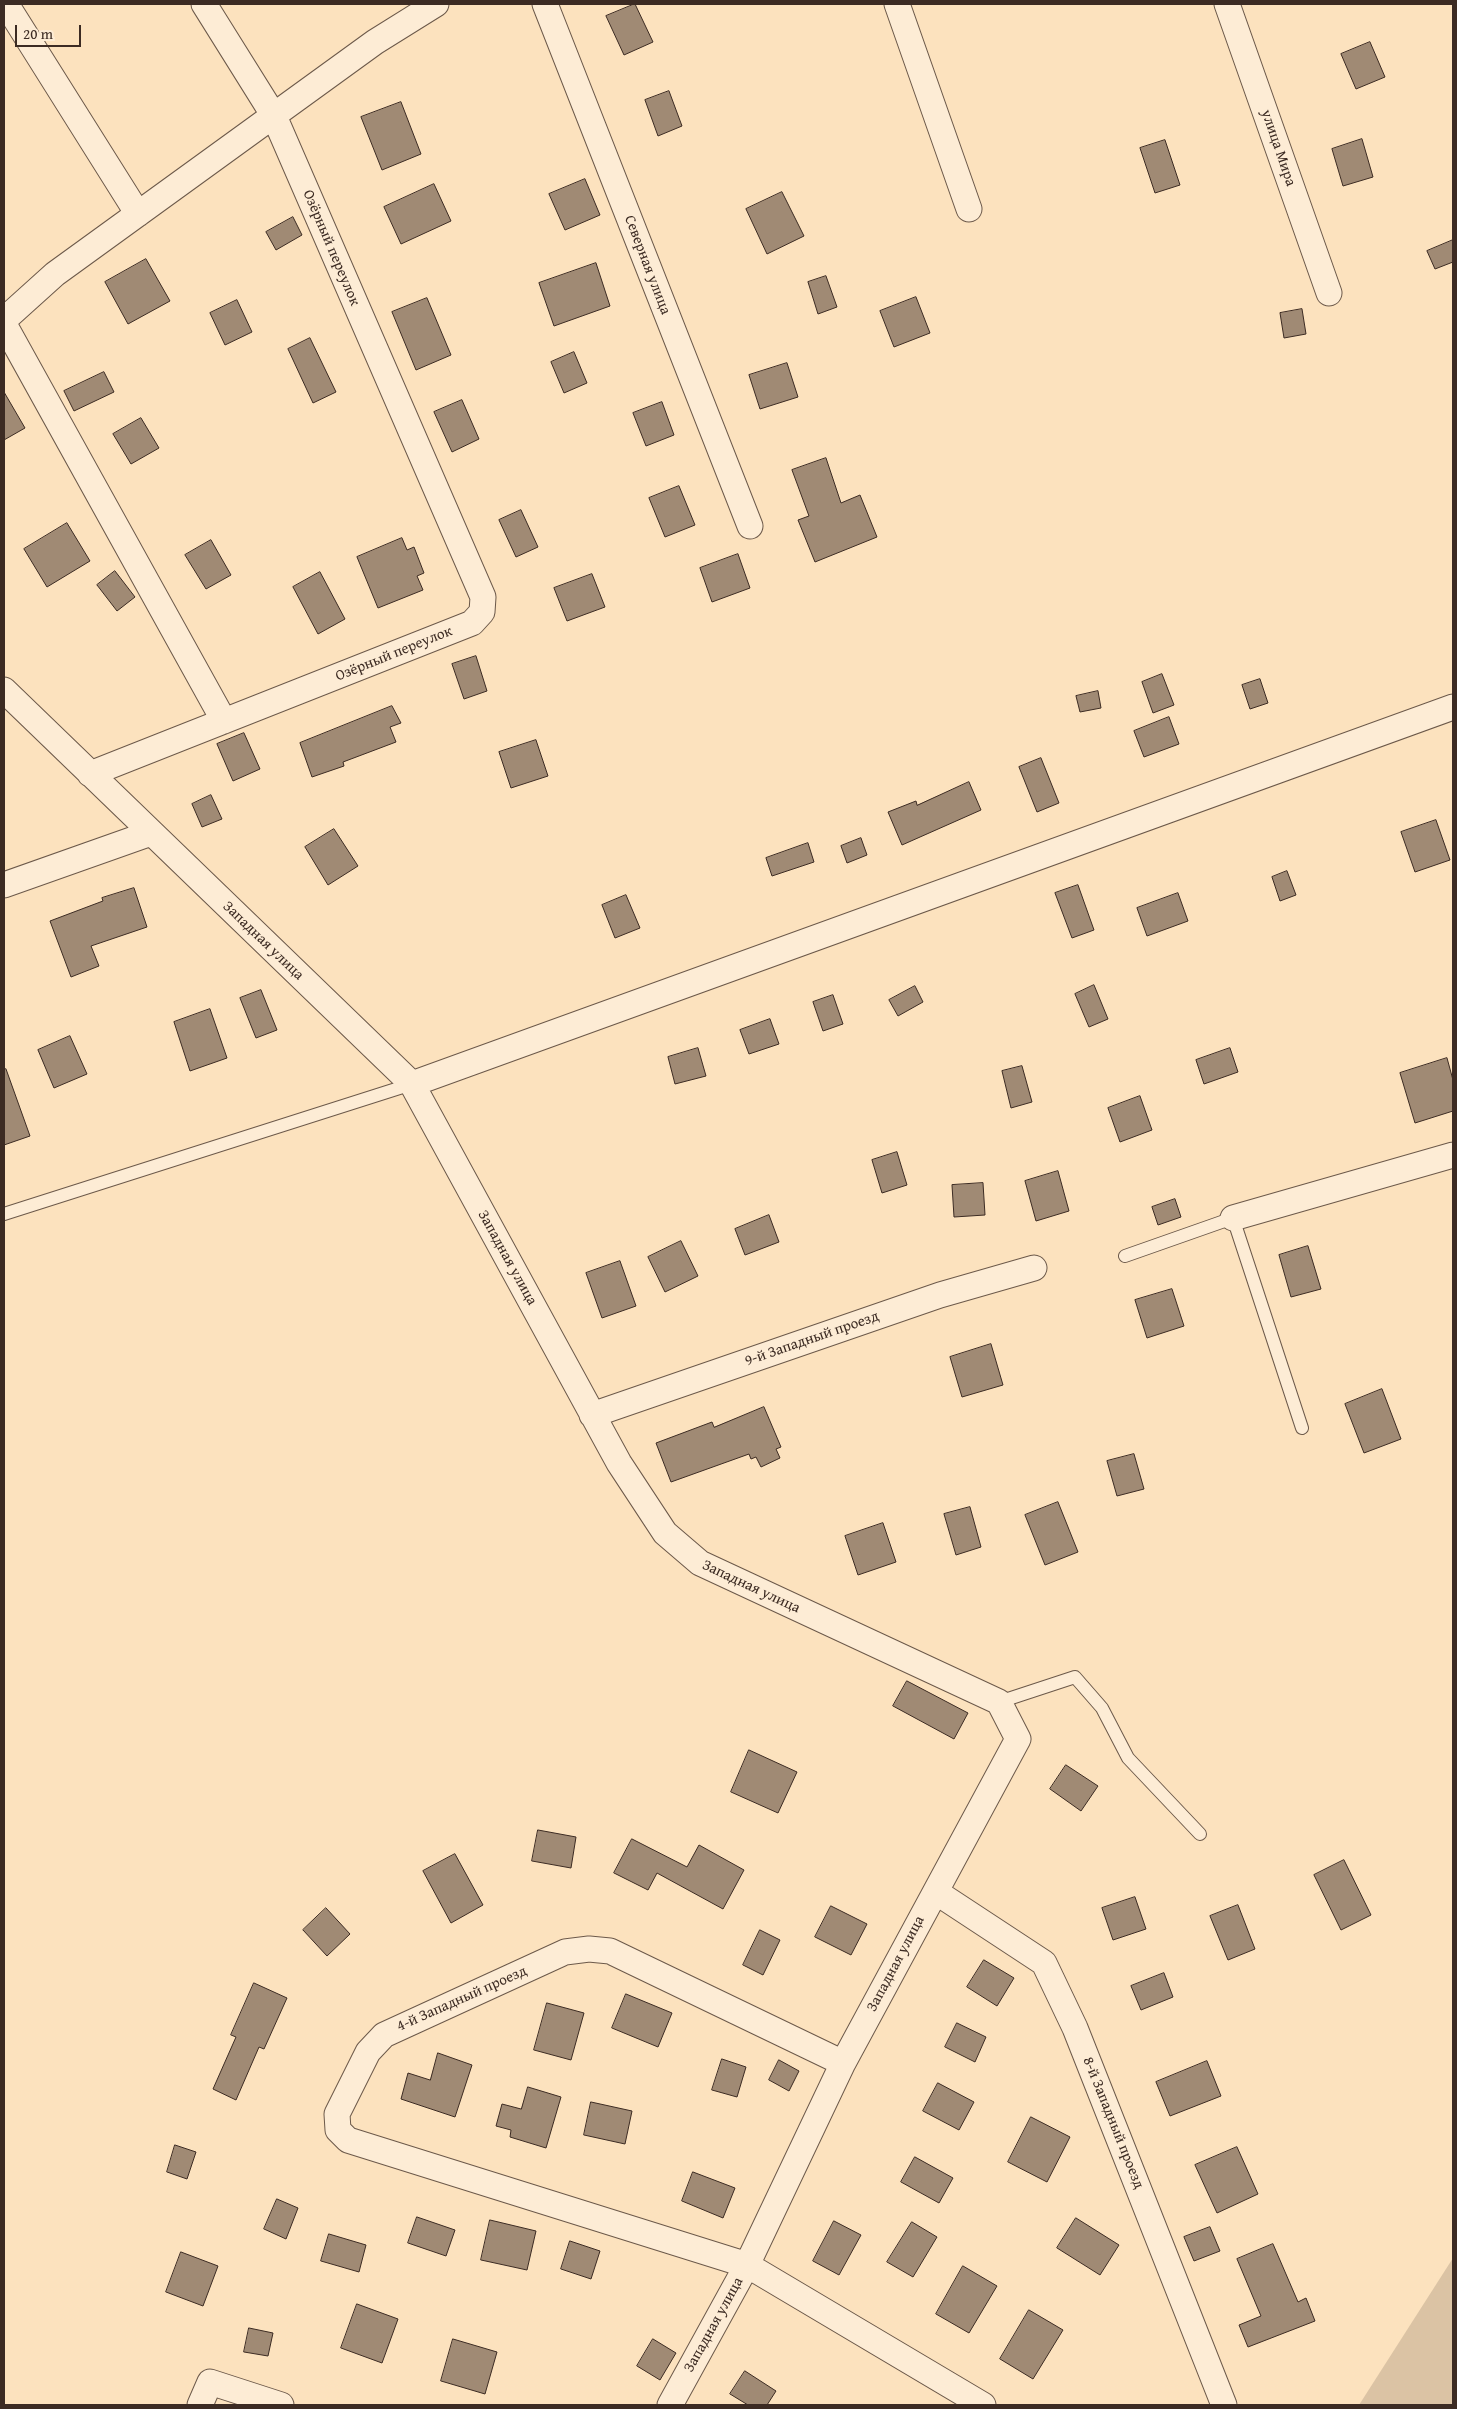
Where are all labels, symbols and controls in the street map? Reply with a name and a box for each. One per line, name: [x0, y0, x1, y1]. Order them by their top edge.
scale bar: [18, 15, 84, 47]
text: 20 m: [23, 23, 53, 44]
street label: улица Мира: [1257, 107, 1299, 189]
street label: Озёрный переулок: [298, 187, 364, 309]
street label: Северная улица: [620, 213, 674, 317]
street label: Озёрный переулок: [333, 622, 455, 686]
street label: Западная улица: [219, 898, 307, 984]
street label: Западная улица: [473, 1207, 541, 1309]
street label: 9-й Западный проезд: [743, 1308, 881, 1370]
street label: Западная улица: [699, 1556, 803, 1618]
street label: Западная улица: [863, 1913, 929, 2015]
street label: 4-й Западный проезд: [394, 1962, 530, 2036]
street label: 8-й Западный проезд: [1078, 2054, 1148, 2192]
street label: Западная улица: [680, 2274, 748, 2376]

